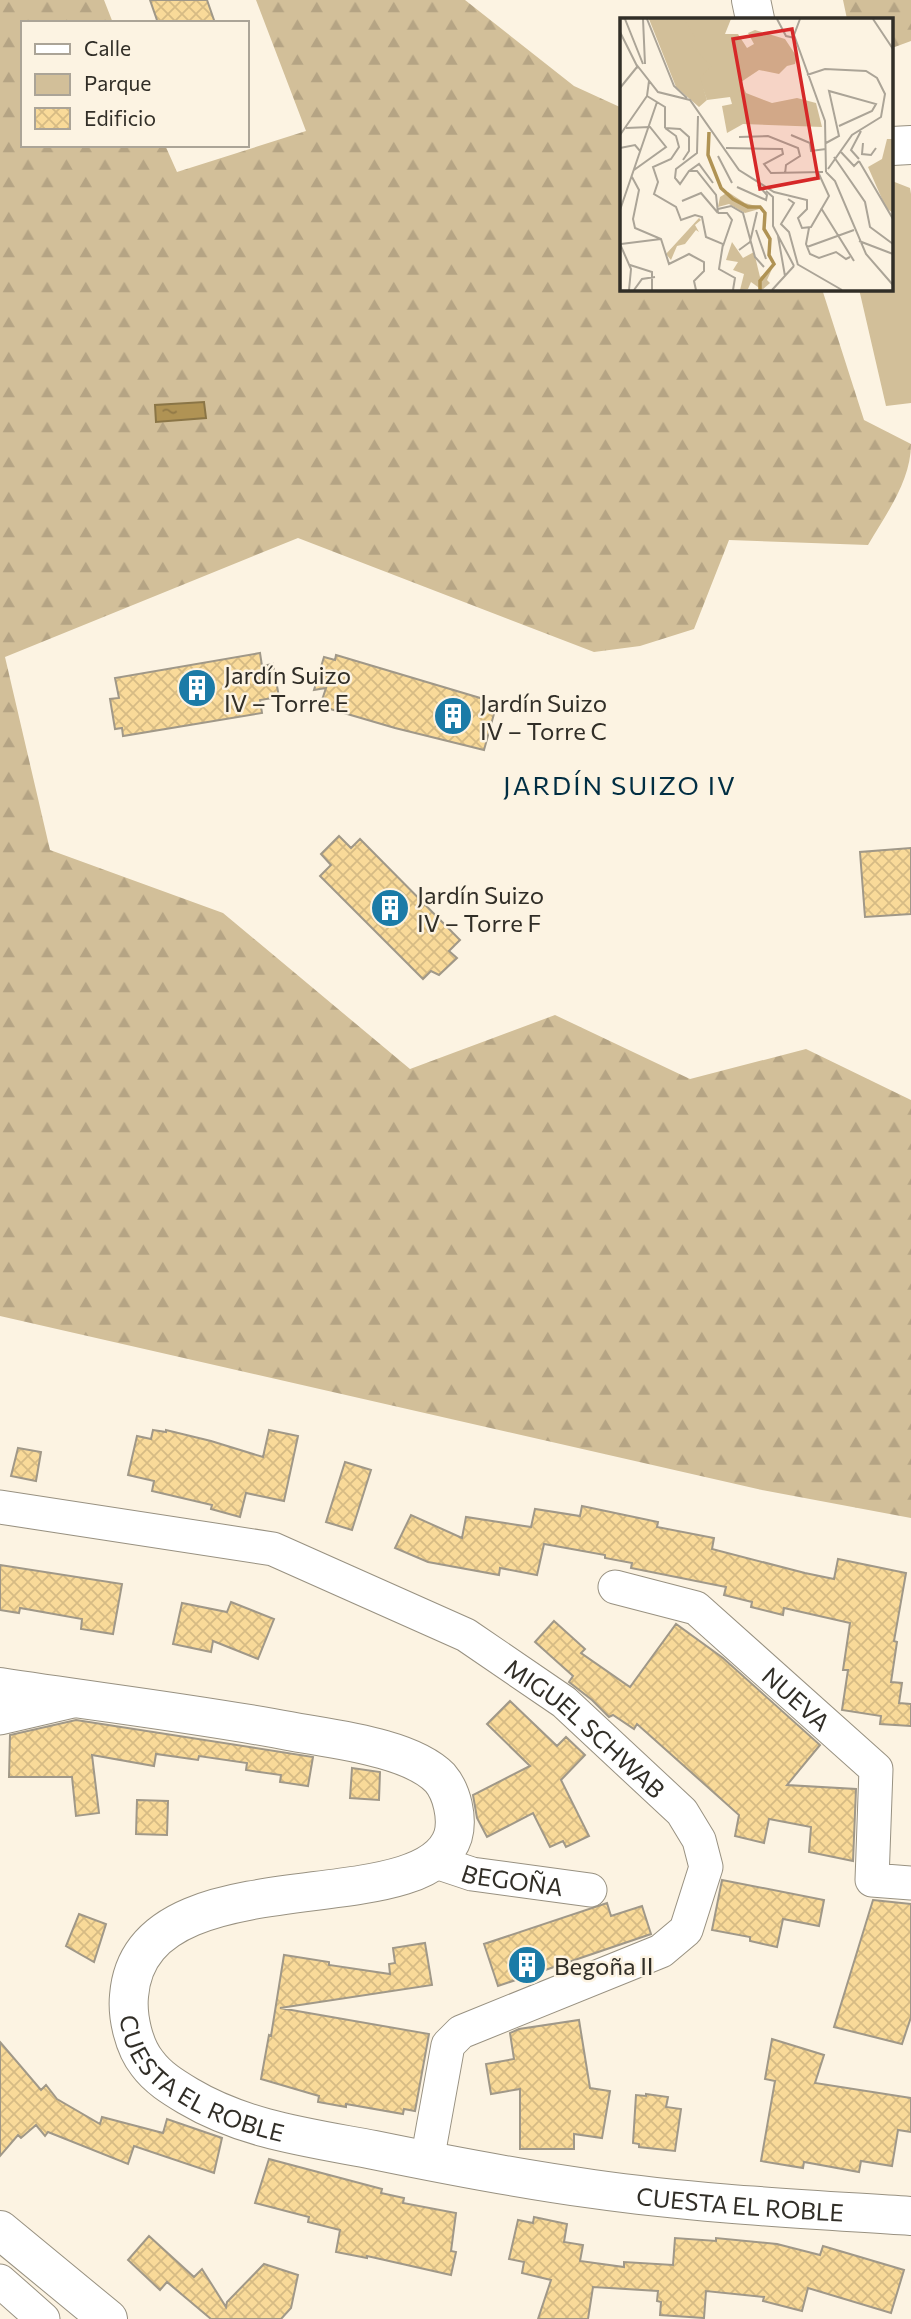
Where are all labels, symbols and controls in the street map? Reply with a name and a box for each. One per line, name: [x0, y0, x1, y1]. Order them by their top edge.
inset map: [620, 18, 894, 290]
legend: [21, 21, 248, 147]
text: Calle: [84, 35, 131, 60]
text: Parque: [84, 70, 151, 95]
text: Edificio: [84, 105, 156, 130]
place label: Jardín Suizo IV – Torre E: [224, 660, 351, 717]
building icon: Jardín Suizo IV – Torre E: [176, 667, 218, 709]
place label: Jardín Suizo IV – Torre C: [480, 688, 607, 745]
building icon: Jardín Suizo IV – Torre C: [432, 695, 474, 737]
district label: JARDÍN SUIZO IV: [503, 769, 737, 800]
place label: Jardín Suizo IV – Torre F: [417, 880, 544, 937]
building icon: Jardín Suizo IV – Torre F: [369, 887, 411, 929]
street label: MIGUEL SCHWAB: [500, 1652, 671, 1803]
street label: NUEVA: [757, 1660, 837, 1736]
street label: BEGOÑA: [458, 1857, 565, 1901]
building icon: Begoña II: [506, 1944, 548, 1986]
place label: Begoña II: [554, 1951, 654, 1980]
street label: CUESTA EL ROBLE: [115, 2012, 288, 2147]
street label: CUESTA EL ROBLE: [635, 2180, 845, 2226]

